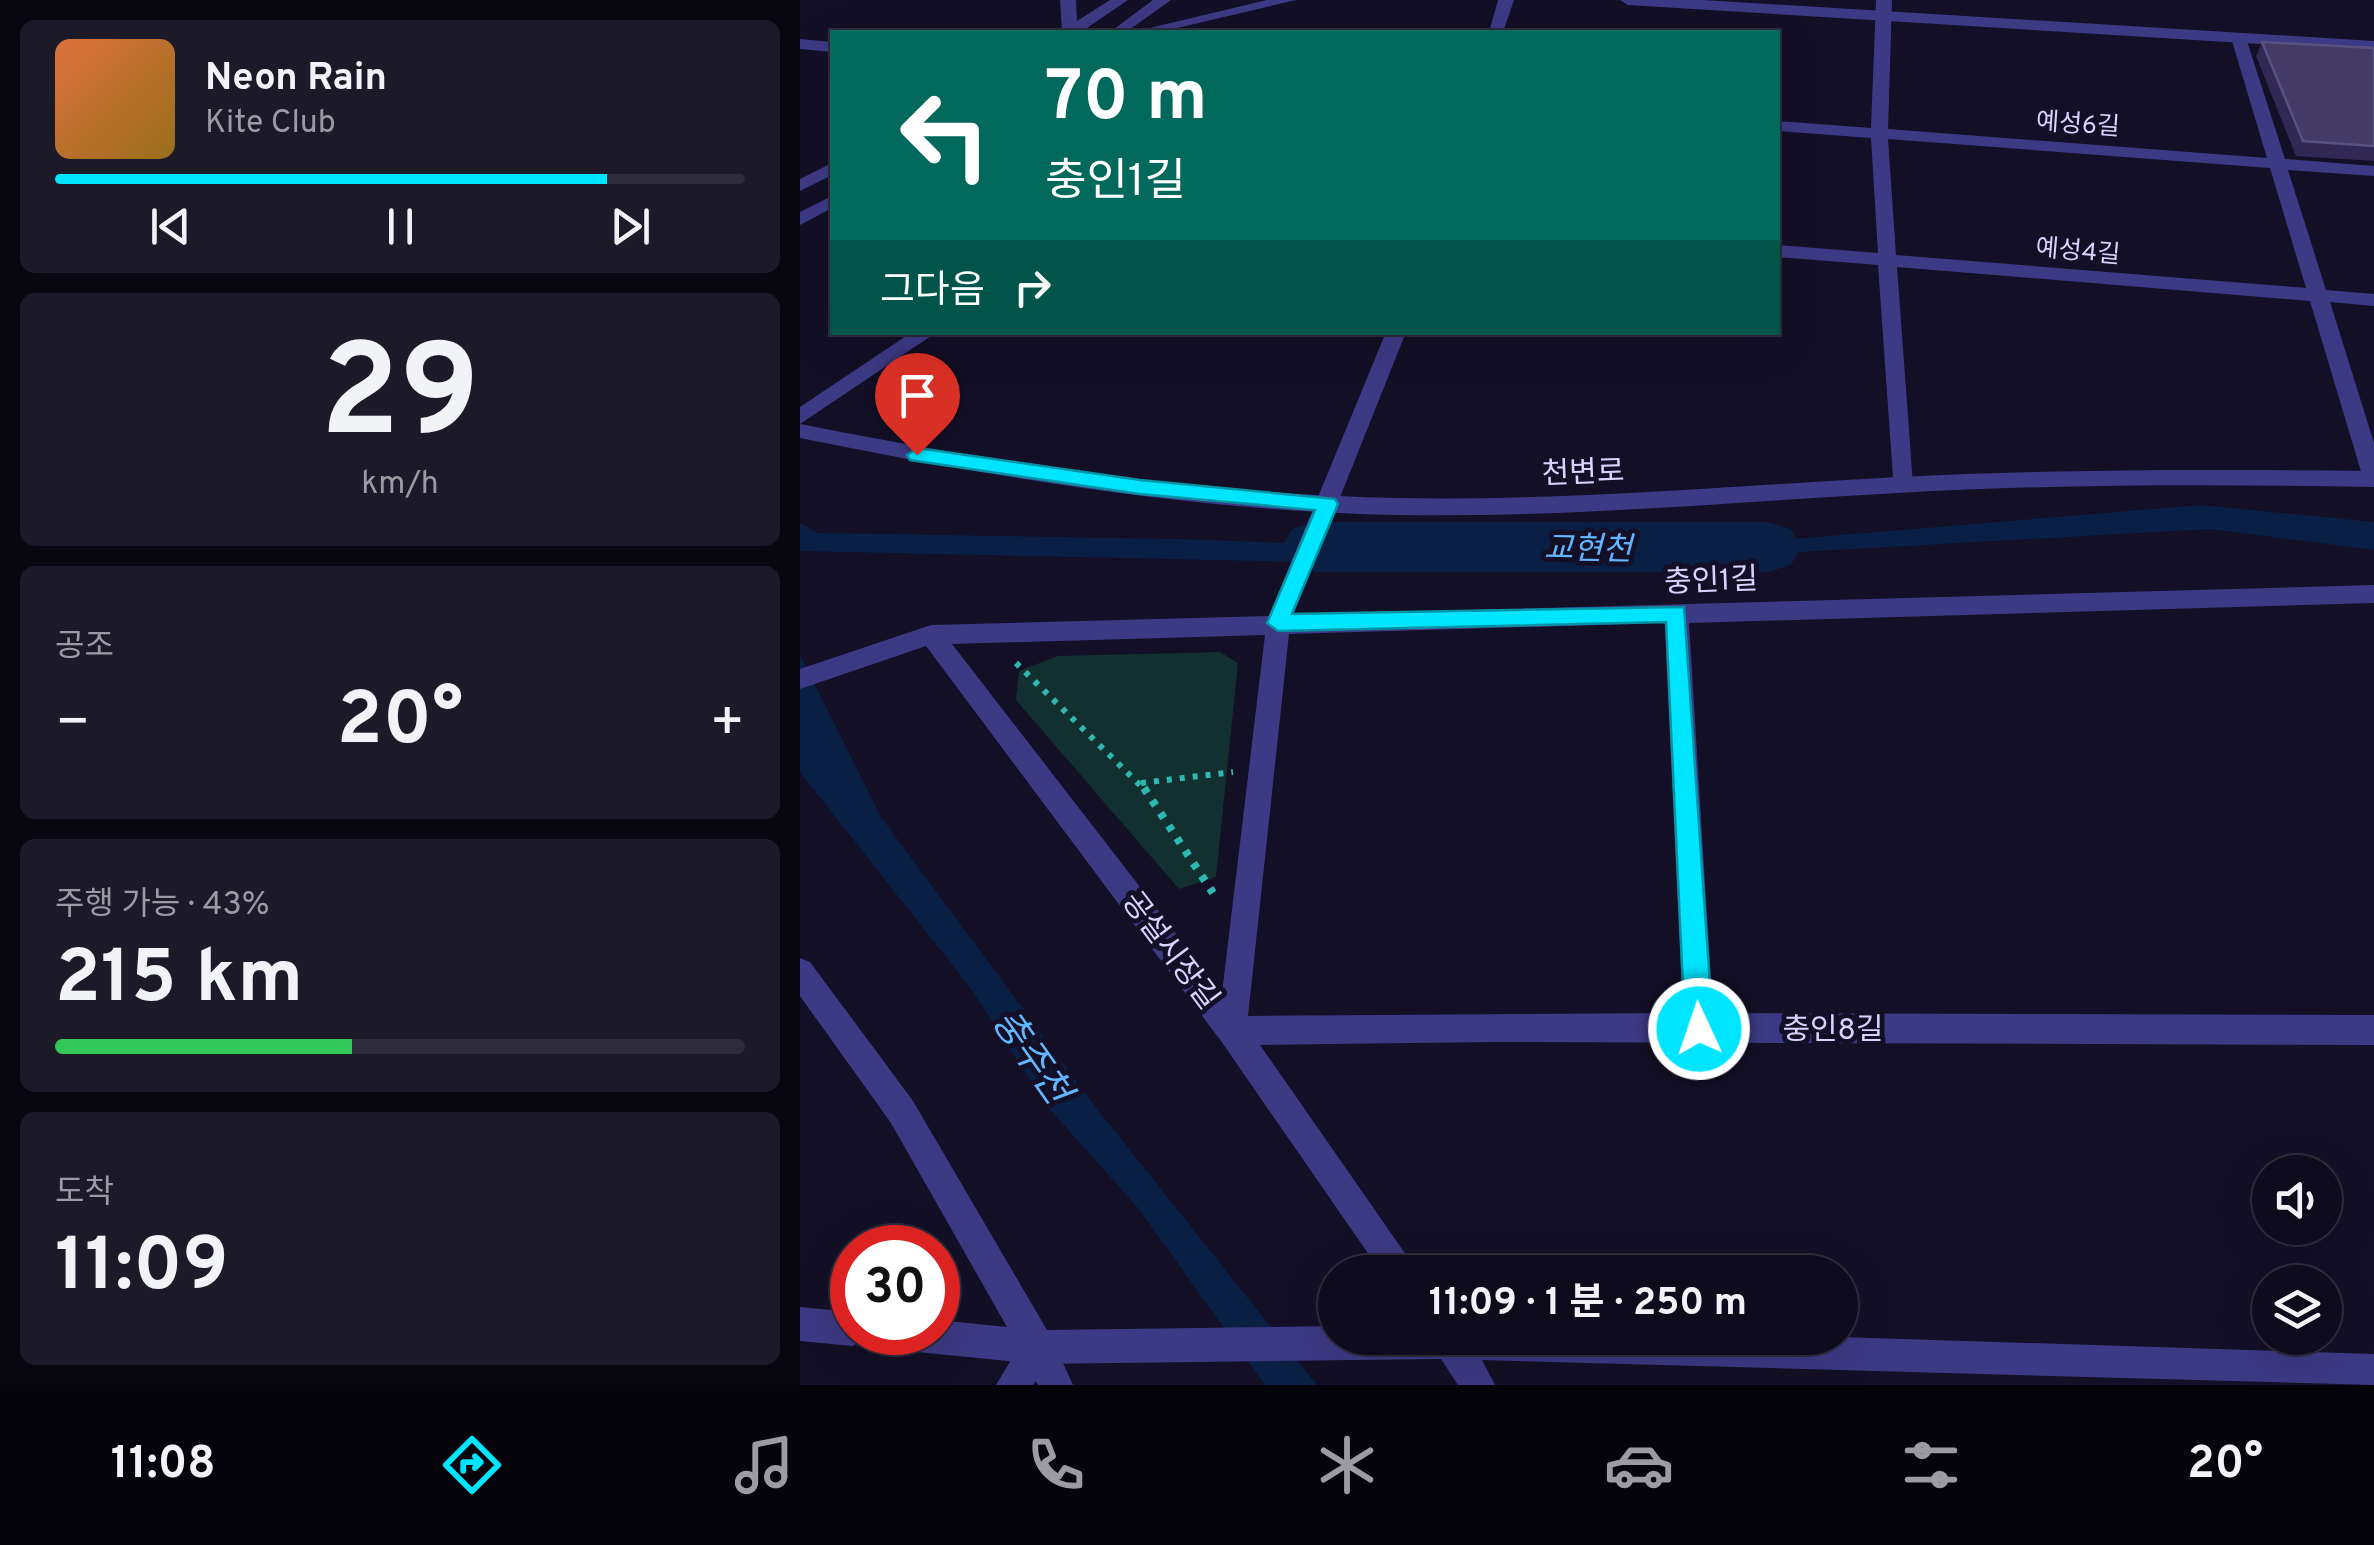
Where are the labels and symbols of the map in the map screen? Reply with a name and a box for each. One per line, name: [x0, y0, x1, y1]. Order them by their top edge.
street label: 예성6길: [2035, 107, 2121, 145]
street label: 예성4길: [2034, 233, 2121, 273]
pin: [875, 353, 960, 456]
street label: 천변로: [1541, 455, 1625, 494]
water label: 교현천: [1543, 530, 1636, 572]
street label: 충인1길: [1663, 562, 1759, 603]
street label: 공설시장길: [1113, 885, 1225, 1018]
position arrow: [1647, 977, 1751, 1081]
water label: 충주천: [979, 1001, 1082, 1118]
street label: 충인8길: [1782, 1013, 1884, 1050]
speed limit sign: 30: [830, 1225, 960, 1355]

